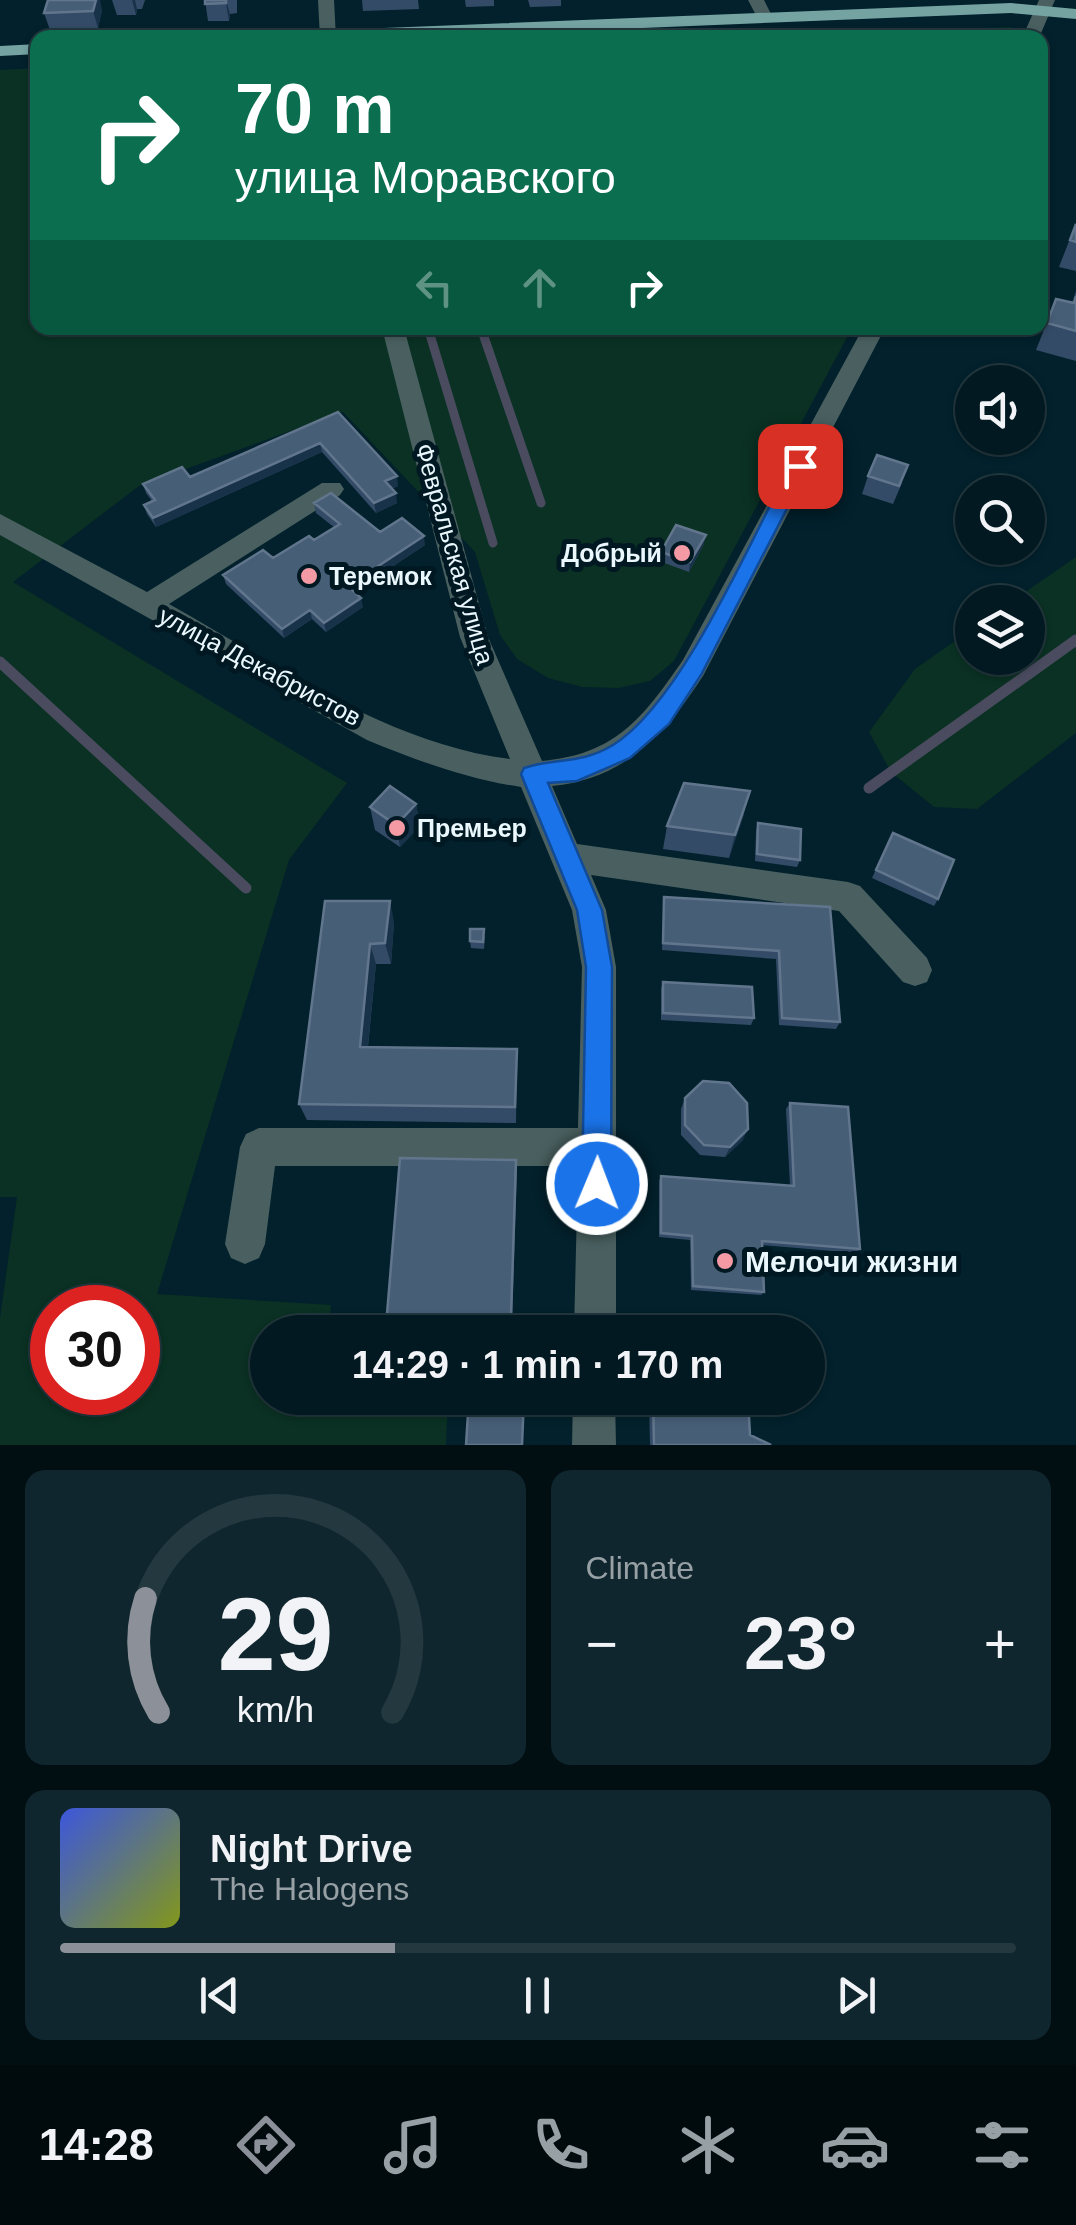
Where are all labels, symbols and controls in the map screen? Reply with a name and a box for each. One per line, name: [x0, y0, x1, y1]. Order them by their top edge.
icon: right: [70, 70, 200, 200]
text: 70 m: [235, 70, 395, 148]
text: улица Моравского: [235, 152, 616, 203]
icon: left: [407, 260, 462, 315]
icon: ahead: [512, 260, 567, 315]
icon: right: [617, 260, 672, 315]
map controls: [955, 365, 1045, 675]
button: sound: [955, 365, 1045, 455]
pin: [758, 424, 843, 509]
icon: arrive: [773, 439, 828, 494]
street label: Февральская улица: [410, 440, 500, 668]
button: search: [955, 475, 1045, 565]
place label: Добрый: [561, 539, 662, 567]
marker: Добрый: [671, 542, 693, 564]
place label: Теремок: [329, 562, 432, 590]
marker: Теремок: [298, 565, 320, 587]
button: layers: [955, 585, 1045, 675]
street label: улица Декабристов: [154, 601, 366, 731]
place label: Премьер: [417, 814, 527, 842]
marker: Премьер: [386, 817, 408, 839]
position arrow: [545, 1132, 649, 1236]
place label: Мелочи жизни: [745, 1245, 958, 1278]
marker: Мелочи жизни: [714, 1250, 736, 1272]
speed limit sign: 30: [30, 1285, 160, 1415]
text: 14:29 · 1 min · 170 m: [352, 1344, 723, 1386]
text: Climate: [586, 1550, 694, 1586]
text: 29: [217, 1576, 333, 1692]
text: 23°: [744, 1601, 857, 1685]
text: −: [586, 1613, 618, 1675]
text: +: [984, 1613, 1016, 1675]
text: km/h: [237, 1690, 314, 1730]
text: Night Drive: [210, 1828, 413, 1870]
text: The Halogens: [210, 1871, 409, 1907]
icon: previous: [192, 1968, 247, 2023]
icon: pause: [510, 1968, 565, 2023]
icon: next: [829, 1968, 884, 2023]
icon: directions: [231, 2110, 301, 2180]
icon: music: [378, 2110, 448, 2180]
icon: phone: [526, 2110, 596, 2180]
icon: climate: [673, 2110, 743, 2180]
icon: car: [820, 2110, 890, 2180]
icon: filters: [967, 2110, 1037, 2180]
text: 14:28: [39, 2119, 154, 2170]

